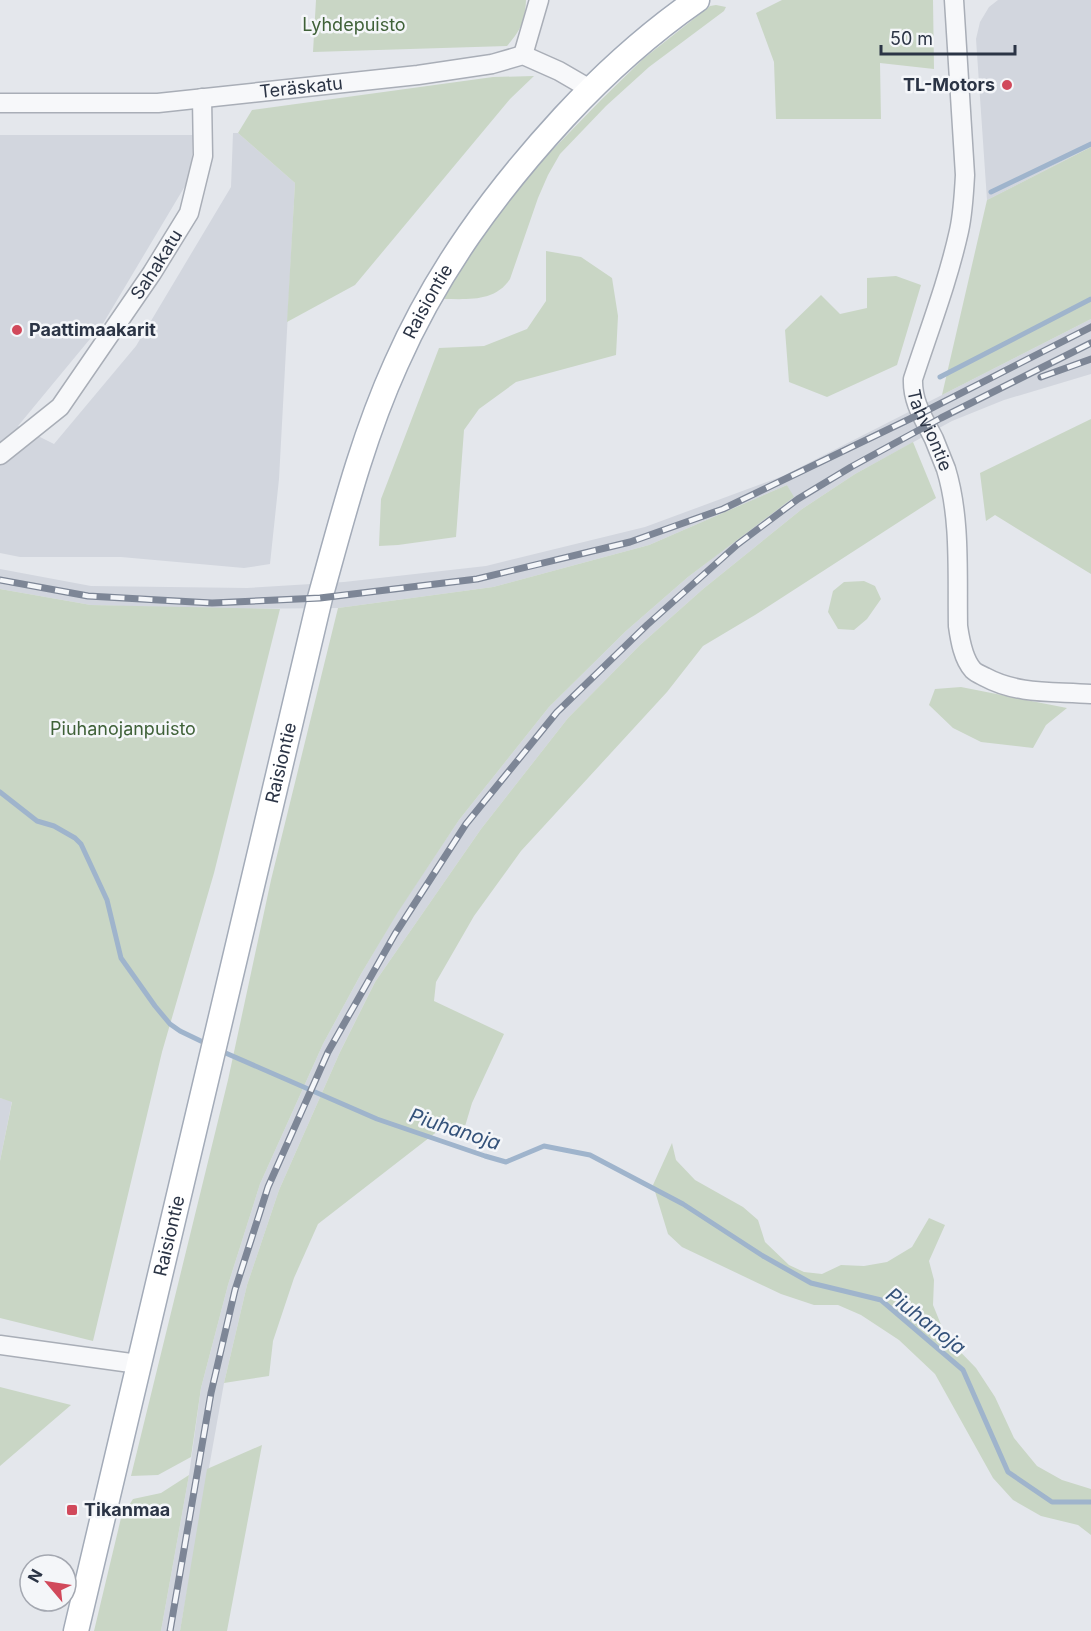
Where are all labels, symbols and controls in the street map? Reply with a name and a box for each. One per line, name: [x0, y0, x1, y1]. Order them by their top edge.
park label: Lyhdepuisto: [302, 14, 406, 35]
scale bar: [881, 18, 1014, 56]
text: 50 m: [890, 28, 933, 49]
street label: Teräskatu: [258, 72, 344, 102]
place label: TL-Motors: [903, 74, 995, 95]
marker: TL-Motors: [1000, 78, 1014, 92]
street label: Sahakatu: [126, 225, 186, 303]
street label: Raisiontie: [398, 260, 457, 342]
place label: Paattimaakarit: [29, 319, 156, 340]
marker: Paattimaakarit: [10, 323, 24, 337]
street label: Tahviontie: [903, 387, 957, 474]
park label: Piuhanojanpuisto: [50, 718, 196, 739]
street label: Raisiontie: [261, 720, 300, 805]
water label: Piuhanoja: [406, 1103, 504, 1155]
street label: Raisiontie: [149, 1193, 188, 1278]
water label: Piuhanoja: [881, 1282, 971, 1360]
place label: Tikanmaa: [84, 1499, 170, 1520]
marker: Tikanmaa: [65, 1503, 79, 1517]
north arrow: [18, 1553, 78, 1613]
text: N: [23, 1566, 47, 1586]

